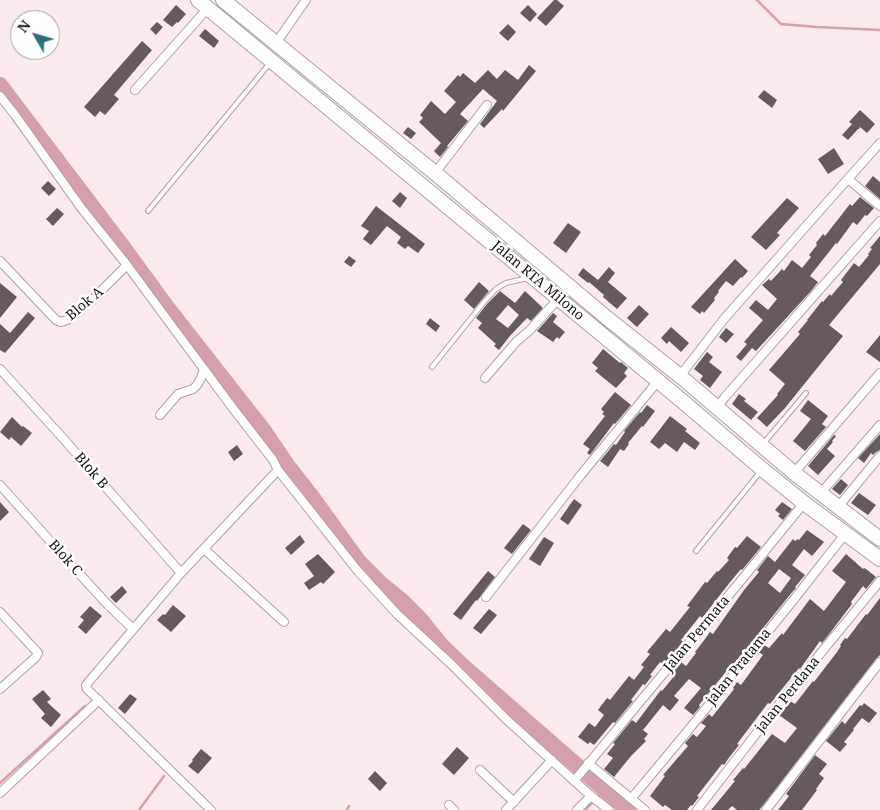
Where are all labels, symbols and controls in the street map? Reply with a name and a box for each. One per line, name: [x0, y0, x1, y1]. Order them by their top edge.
north arrow: [10, 10, 60, 60]
text: N: [13, 16, 34, 36]
street label: Jalan RTA Milono: [489, 238, 587, 324]
street label: Blok A: [63, 284, 107, 324]
street label: Blok B: [71, 449, 111, 493]
street label: Blok C: [45, 537, 85, 579]
street label: Jalan Permata: [660, 593, 734, 675]
street label: jalan Pratama: [703, 625, 775, 709]
street label: jalan Perdana: [752, 654, 824, 736]

